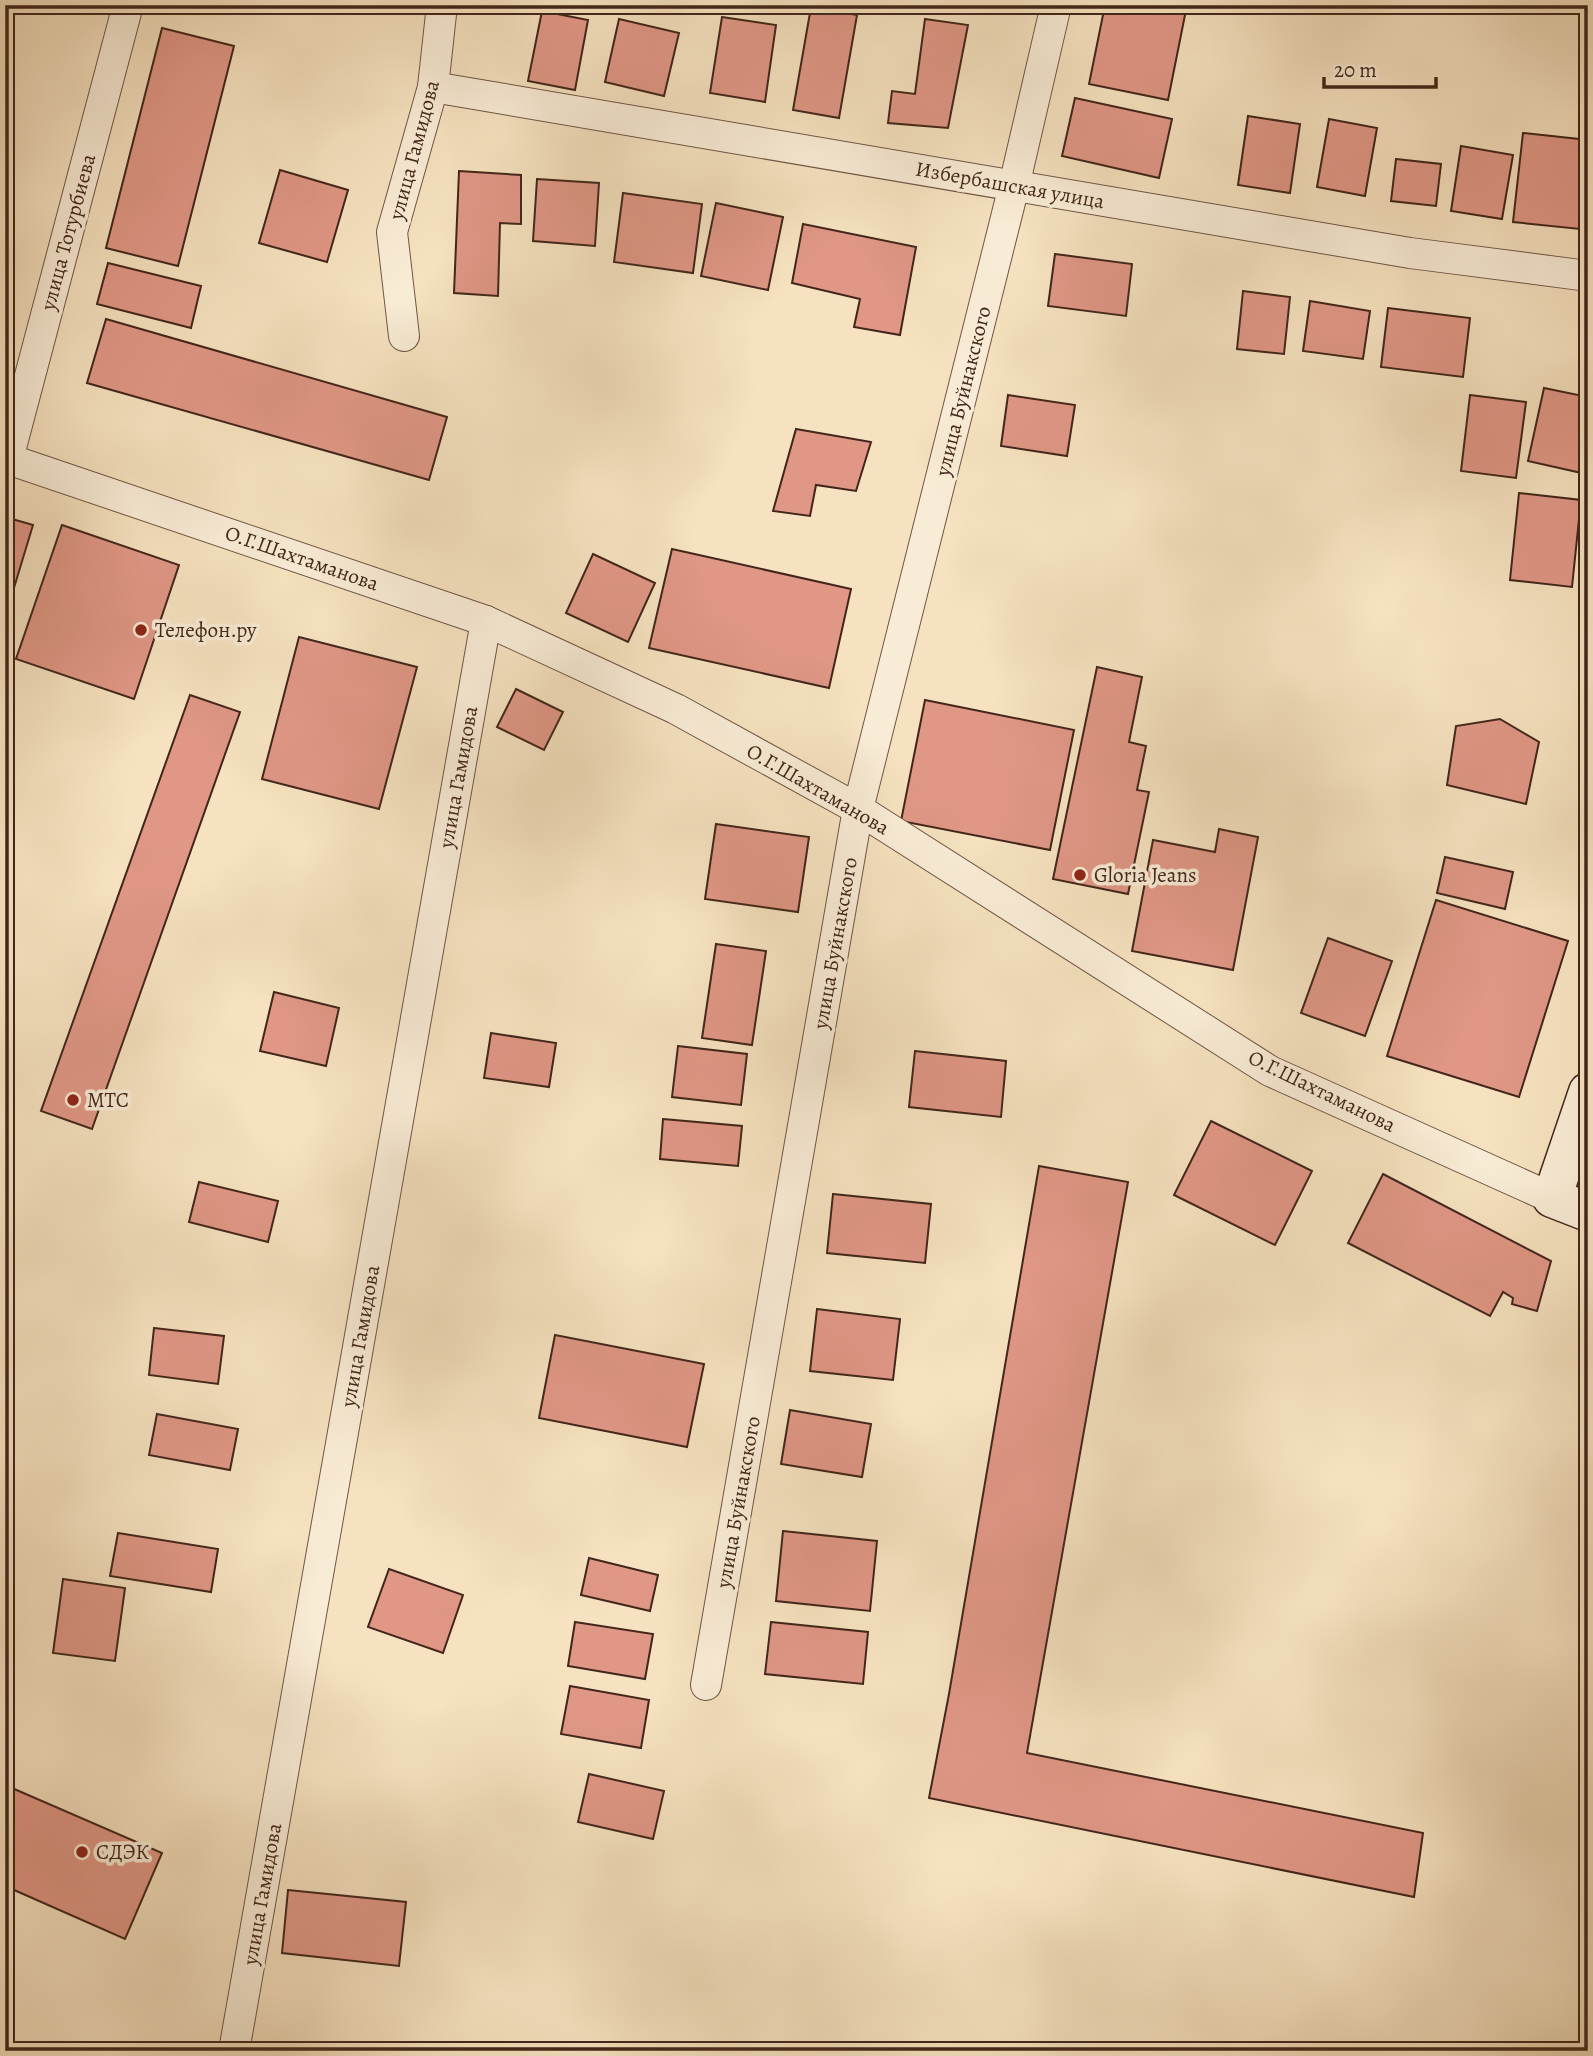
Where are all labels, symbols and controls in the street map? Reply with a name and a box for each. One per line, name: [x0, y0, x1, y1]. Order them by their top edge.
scale bar: [1324, 46, 1436, 90]
text: 20 m: [1334, 56, 1377, 84]
street label: улица Гамидова: [382, 77, 446, 224]
street label: улица Тотурбиева: [33, 150, 102, 314]
street label: Избербашская улица: [913, 155, 1107, 215]
street label: улица Буйнакского: [928, 303, 998, 480]
street label: О.Г.Шахтаманова: [221, 519, 383, 597]
place label: Телефон.ру: [155, 616, 257, 644]
marker: Телефон.ру: [133, 622, 149, 638]
street label: улица Гамидова: [432, 704, 484, 851]
street label: О.Г.Шахтаманова: [741, 737, 895, 841]
street label: улица Буйнакского: [806, 855, 864, 1032]
place label: Gloria Jeans: [1094, 861, 1196, 889]
marker: Gloria Jeans: [1072, 867, 1088, 883]
street label: О.Г.Шахтаманова: [1244, 1043, 1401, 1139]
place label: МТС: [87, 1086, 129, 1114]
marker: МТС: [65, 1092, 81, 1108]
street label: улица Гамидова: [334, 1263, 386, 1410]
street label: улица Буйнакского: [709, 1414, 767, 1591]
street label: улица Гамидова: [236, 1821, 288, 1968]
place label: СДЭК: [96, 1838, 150, 1866]
marker: СДЭК: [74, 1844, 90, 1860]

